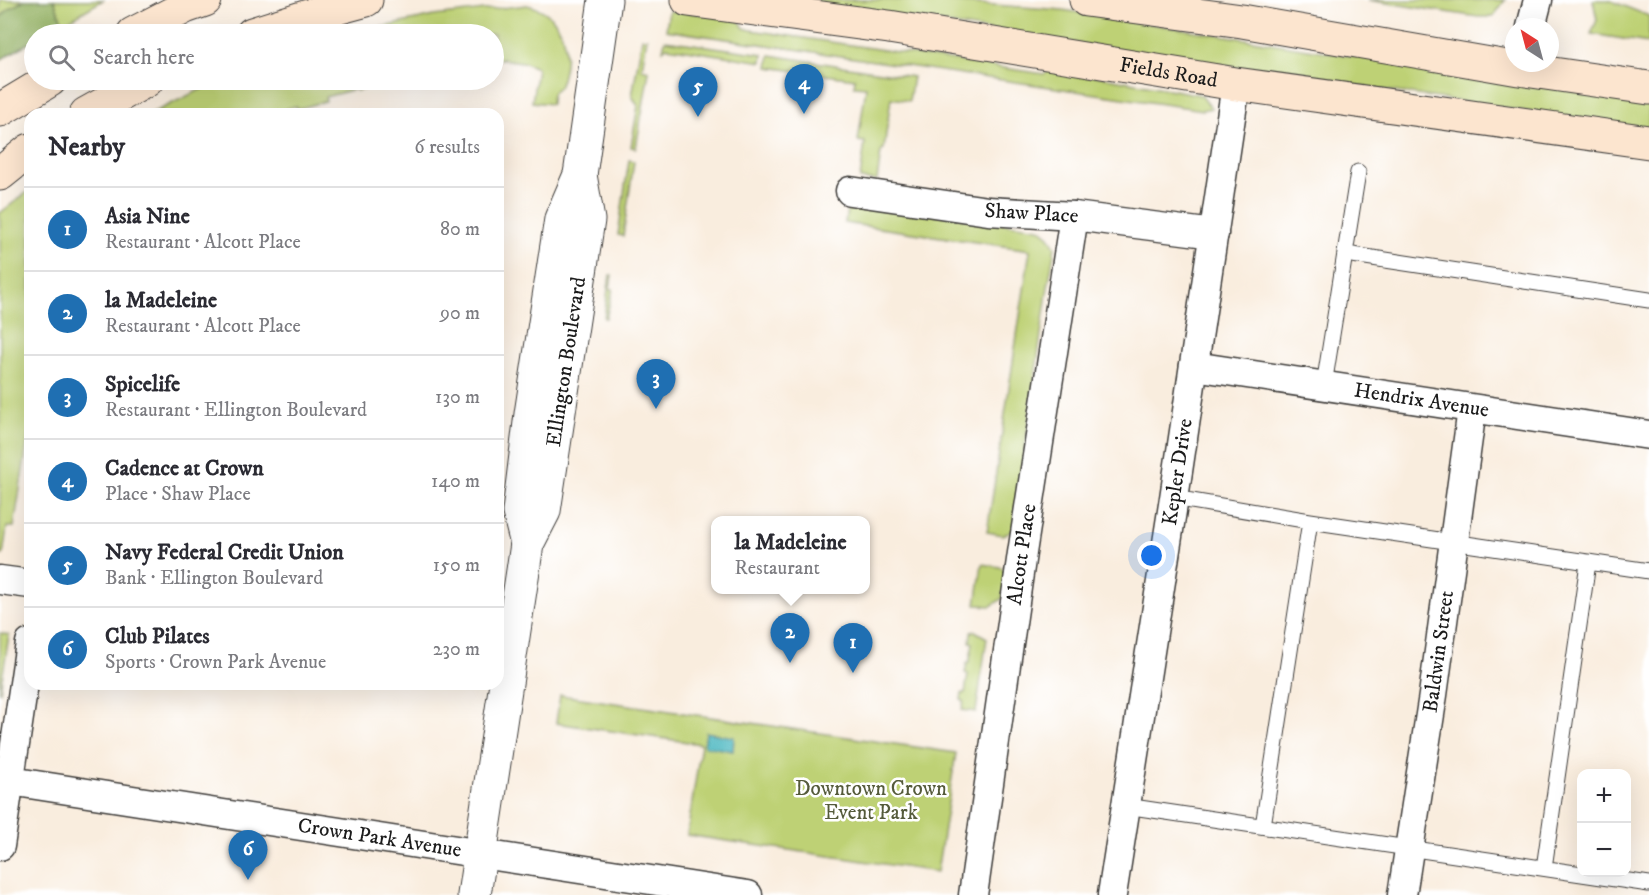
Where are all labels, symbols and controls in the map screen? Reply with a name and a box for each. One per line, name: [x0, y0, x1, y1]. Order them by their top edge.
north arrow: [1505, 18, 1559, 72]
search box: [24, 24, 504, 90]
icon: search: [45, 41, 78, 74]
text: Search here: [93, 44, 195, 71]
street label: Fields Road: [1118, 52, 1220, 94]
pin: 4: [784, 64, 824, 114]
pin: 5: [678, 68, 718, 117]
text: Nearby: [48, 131, 125, 164]
text: 6 results: [414, 135, 480, 160]
street label: Shaw Place: [984, 198, 1080, 229]
text: Asia Nine: [105, 203, 190, 230]
text: 1: [64, 217, 71, 242]
text: 80 m: [440, 217, 480, 242]
text: Restaurant · Alcott Place: [105, 230, 301, 255]
street label: Ellington Boulevard: [541, 274, 592, 449]
text: la Madeleine: [105, 287, 217, 314]
text: 2: [63, 301, 72, 326]
text: 90 m: [440, 301, 480, 326]
text: Restaurant · Alcott Place: [105, 314, 301, 339]
pin: 3: [636, 360, 676, 409]
text: Spicelife: [105, 371, 180, 398]
street label: Hendrix Avenue: [1352, 377, 1491, 424]
text: 3: [64, 385, 71, 410]
text: 130 m: [435, 385, 480, 410]
text: Restaurant · Ellington Boulevard: [105, 398, 367, 423]
street label: Kepler Drive: [1157, 417, 1199, 527]
text: Cadence at Crown: [105, 455, 264, 482]
text: 4: [62, 469, 73, 494]
text: 140 m: [431, 469, 480, 494]
text: Place · Shaw Place: [105, 482, 251, 507]
street label: Alcott Place: [1002, 502, 1042, 607]
popup: [711, 516, 870, 594]
text: la Madeleine: [734, 529, 847, 556]
text: Navy Federal Credit Union: [105, 539, 344, 566]
your location: [1137, 541, 1166, 570]
text: 5: [63, 553, 72, 578]
text: 150 m: [433, 553, 480, 578]
text: Restaurant: [734, 556, 820, 581]
text: Bank · Ellington Boulevard: [105, 566, 323, 591]
street label: Baldwin Street: [1417, 589, 1460, 715]
pin: 2: [770, 614, 810, 663]
text: Club Pilates: [105, 623, 210, 650]
pin: 1: [834, 624, 872, 673]
text: 6: [62, 637, 73, 662]
text: 230 m: [433, 637, 480, 662]
text: Sports · Crown Park Avenue: [105, 650, 326, 675]
map controls: [1577, 769, 1631, 877]
button: +: [1577, 769, 1631, 823]
park label: Downtown Crown Event Park: [795, 776, 947, 826]
street label: Crown Park Avenue: [296, 813, 464, 864]
button: −: [1577, 823, 1631, 877]
pin: 6: [228, 830, 268, 880]

